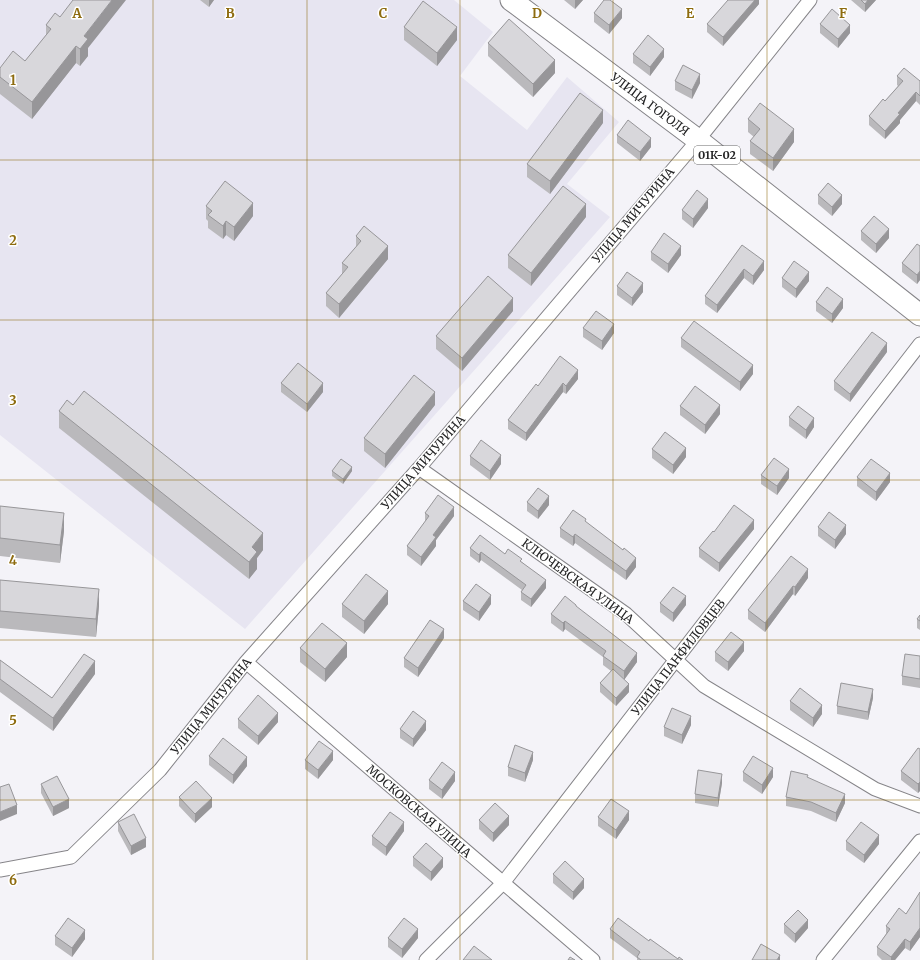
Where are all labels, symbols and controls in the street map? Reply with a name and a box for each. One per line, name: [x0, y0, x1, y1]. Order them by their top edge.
text: A: [71, 5, 82, 22]
text: B: [225, 5, 235, 22]
text: C: [379, 5, 388, 22]
text: D: [532, 5, 542, 22]
text: E: [686, 5, 695, 22]
text: F: [839, 5, 847, 22]
street label: УЛИЦА ГОГОЛЯ: [607, 69, 693, 139]
text: 1: [10, 72, 16, 89]
road number: 01К-02: [694, 146, 740, 164]
street label: УЛИЦА МИЧУРИНА: [588, 164, 678, 266]
text: 2: [9, 232, 17, 249]
text: 3: [9, 392, 17, 409]
street label: УЛИЦА МИЧУРИНА: [377, 411, 468, 513]
street label: КЛЮЧЕВСКАЯ УЛИЦА: [519, 535, 637, 627]
text: 4: [9, 552, 18, 569]
street label: УЛИЦА ПАНФИЛОВЦЕВ: [627, 596, 728, 719]
street label: УЛИЦА МИЧУРИНА: [167, 654, 255, 758]
text: 5: [9, 712, 17, 729]
street label: МОСКОВСКАЯ УЛИЦА: [364, 761, 475, 861]
text: 6: [9, 872, 17, 889]

